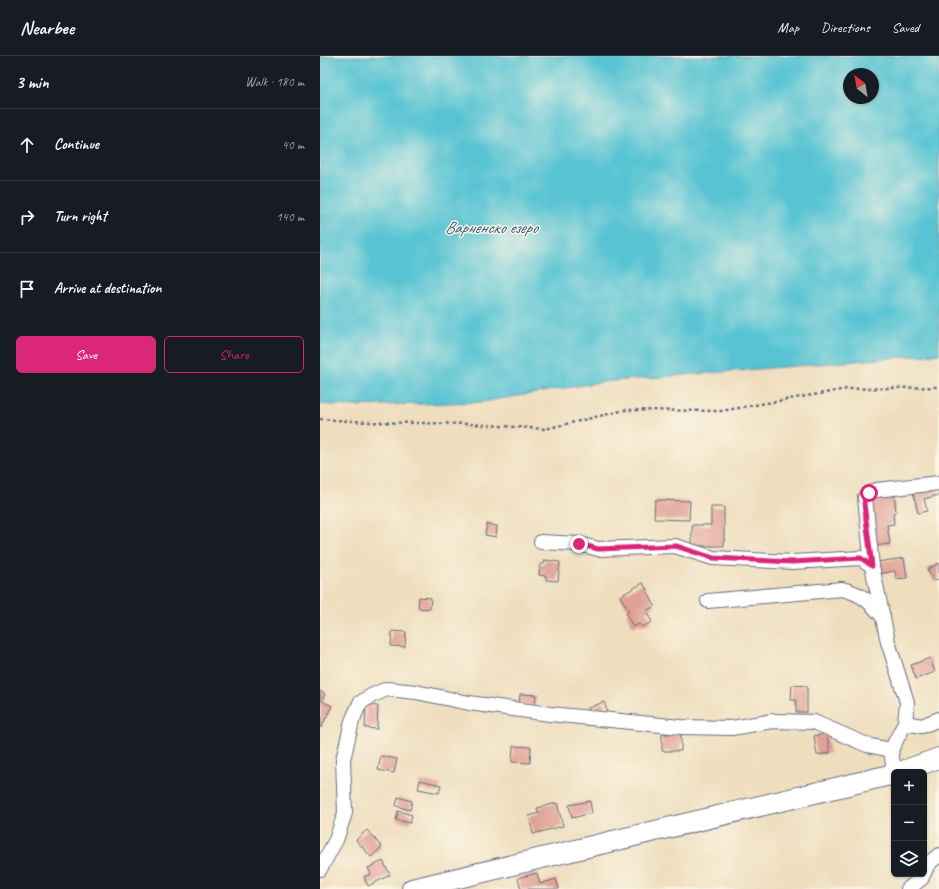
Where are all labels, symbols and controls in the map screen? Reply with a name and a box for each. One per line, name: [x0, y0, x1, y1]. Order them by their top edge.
text: Nearbee: [20, 16, 74, 40]
text: Map: [778, 19, 799, 36]
text: Directions: [821, 19, 870, 36]
text: Saved: [892, 19, 919, 36]
north arrow: [843, 68, 879, 104]
text: 3 min: [16, 72, 49, 93]
text: Walk · 180 m: [245, 74, 304, 90]
icon: ahead: [16, 134, 38, 156]
text: Continue: [54, 135, 99, 154]
text: 40 m: [282, 137, 304, 153]
icon: right: [16, 206, 38, 228]
text: Turn right: [54, 207, 107, 226]
text: 140 m: [276, 209, 304, 225]
water label: Варненско езеро: [445, 217, 539, 238]
icon: arrive: [16, 278, 38, 300]
text: Arrive at destination: [54, 279, 161, 298]
button: Save: [16, 336, 156, 373]
button: Share: [164, 336, 304, 373]
route start: [860, 484, 878, 502]
route end: [570, 535, 588, 553]
map controls: [891, 769, 927, 877]
button: +: [891, 769, 927, 805]
button: −: [891, 805, 927, 841]
button: layers: [891, 841, 927, 877]

